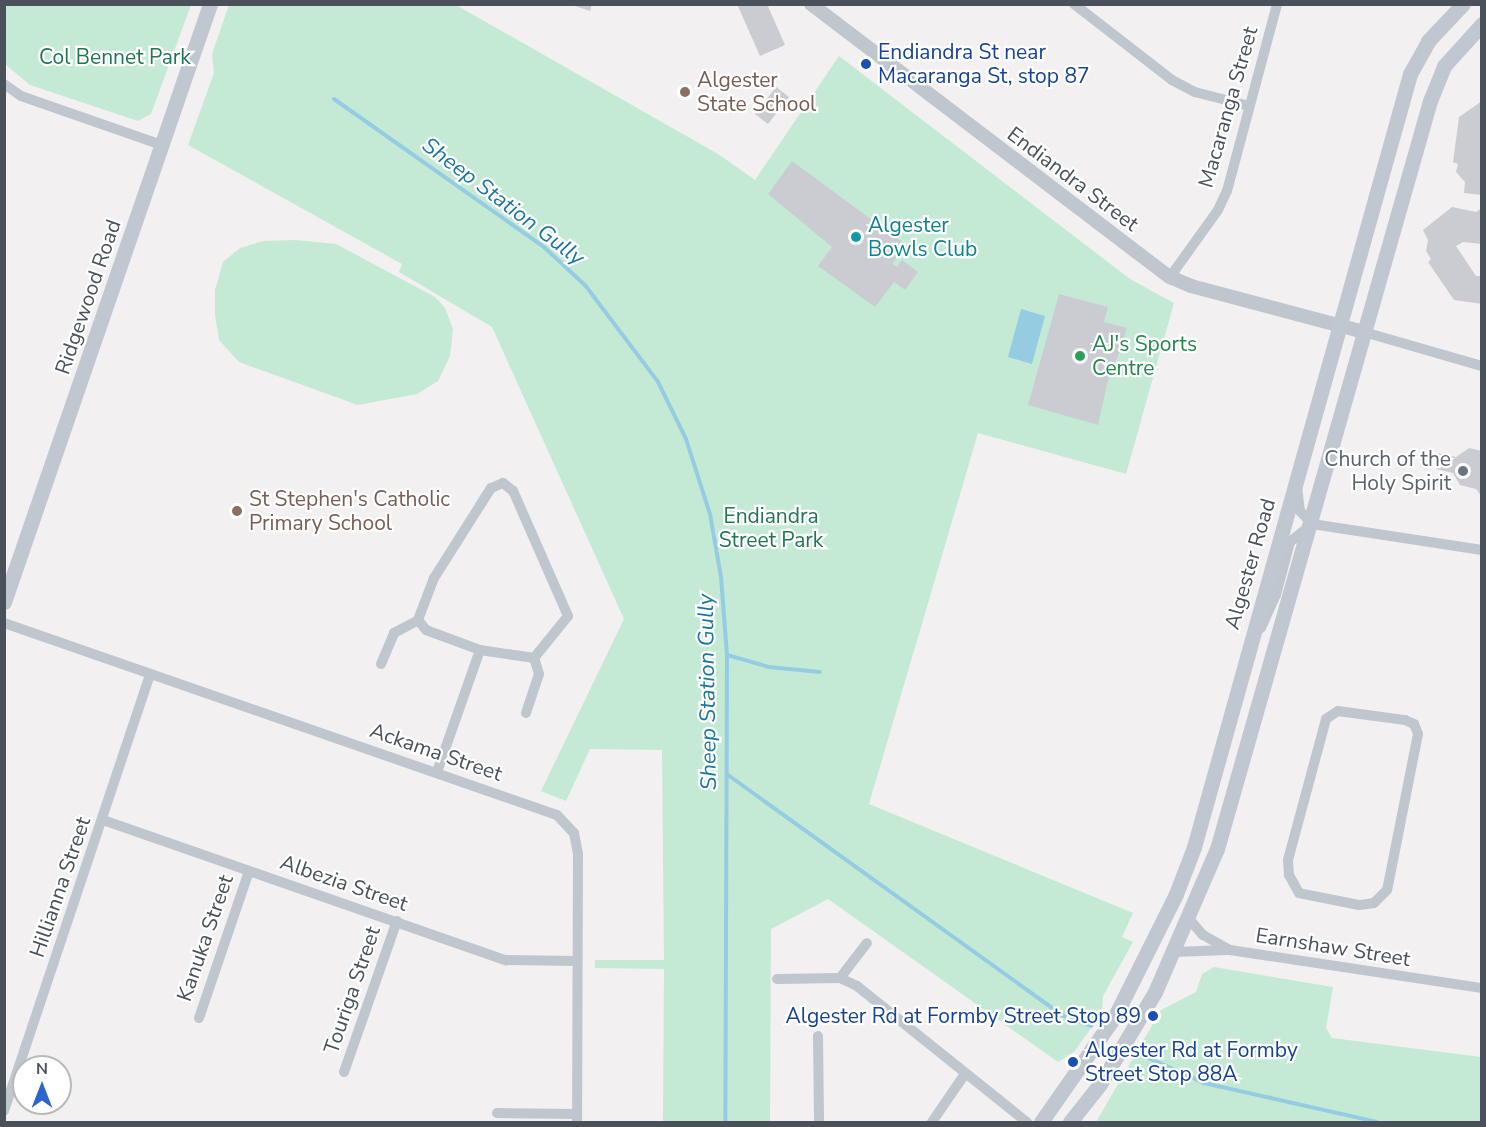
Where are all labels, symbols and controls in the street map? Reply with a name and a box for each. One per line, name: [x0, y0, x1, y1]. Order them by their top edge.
street label: Macaranga Street: [1193, 24, 1263, 190]
place label: Endiandra St near Macaranga St, stop 87: [878, 39, 1090, 89]
park label: Col Bennet Park: [39, 44, 191, 70]
marker: Endiandra St near Macaranga St, stop 87: [859, 57, 873, 71]
place label: Algester State School: [697, 67, 816, 117]
marker: Algester State School: [678, 85, 692, 99]
street label: Endiandra Street: [1002, 121, 1144, 237]
water label: Sheep Station Gully: [417, 132, 589, 272]
place label: Algester Bowls Club: [868, 212, 977, 262]
street label: Ridgewood Road: [50, 216, 126, 378]
marker: Algester Bowls Club: [849, 230, 863, 244]
place label: AJ's Sports Centre: [1092, 331, 1197, 381]
marker: AJ's Sports Centre: [1073, 349, 1087, 363]
place label: Church of the Holy Spirit: [1324, 446, 1451, 496]
marker: Church of the Holy Spirit: [1456, 464, 1470, 478]
place label: St Stephen's Catholic Primary School: [249, 486, 450, 536]
street label: Algester Road: [1219, 496, 1281, 632]
park label: Endiandra Street Park: [719, 503, 823, 553]
marker: St Stephen's Catholic Primary School: [230, 504, 244, 518]
water label: Sheep Station Gully: [693, 594, 723, 790]
street label: Ackama Street: [367, 718, 505, 786]
street label: Hillianna Street: [24, 813, 96, 961]
street label: Albezia Street: [277, 849, 411, 917]
street label: Kanuka Street: [172, 871, 238, 1005]
street label: Earnshaw Street: [1254, 922, 1412, 972]
street label: Touriga Street: [318, 923, 386, 1057]
place label: Algester Rd at Formby Street Stop 89: [786, 1003, 1141, 1029]
marker: Algester Rd at Formby Street Stop 89: [1146, 1009, 1160, 1023]
place label: Algester Rd at Formby Street Stop 88A: [1085, 1037, 1298, 1087]
north arrow: [12, 1055, 72, 1115]
marker: Algester Rd at Formby Street Stop 88A: [1066, 1055, 1080, 1069]
text: N: [36, 1058, 48, 1080]

